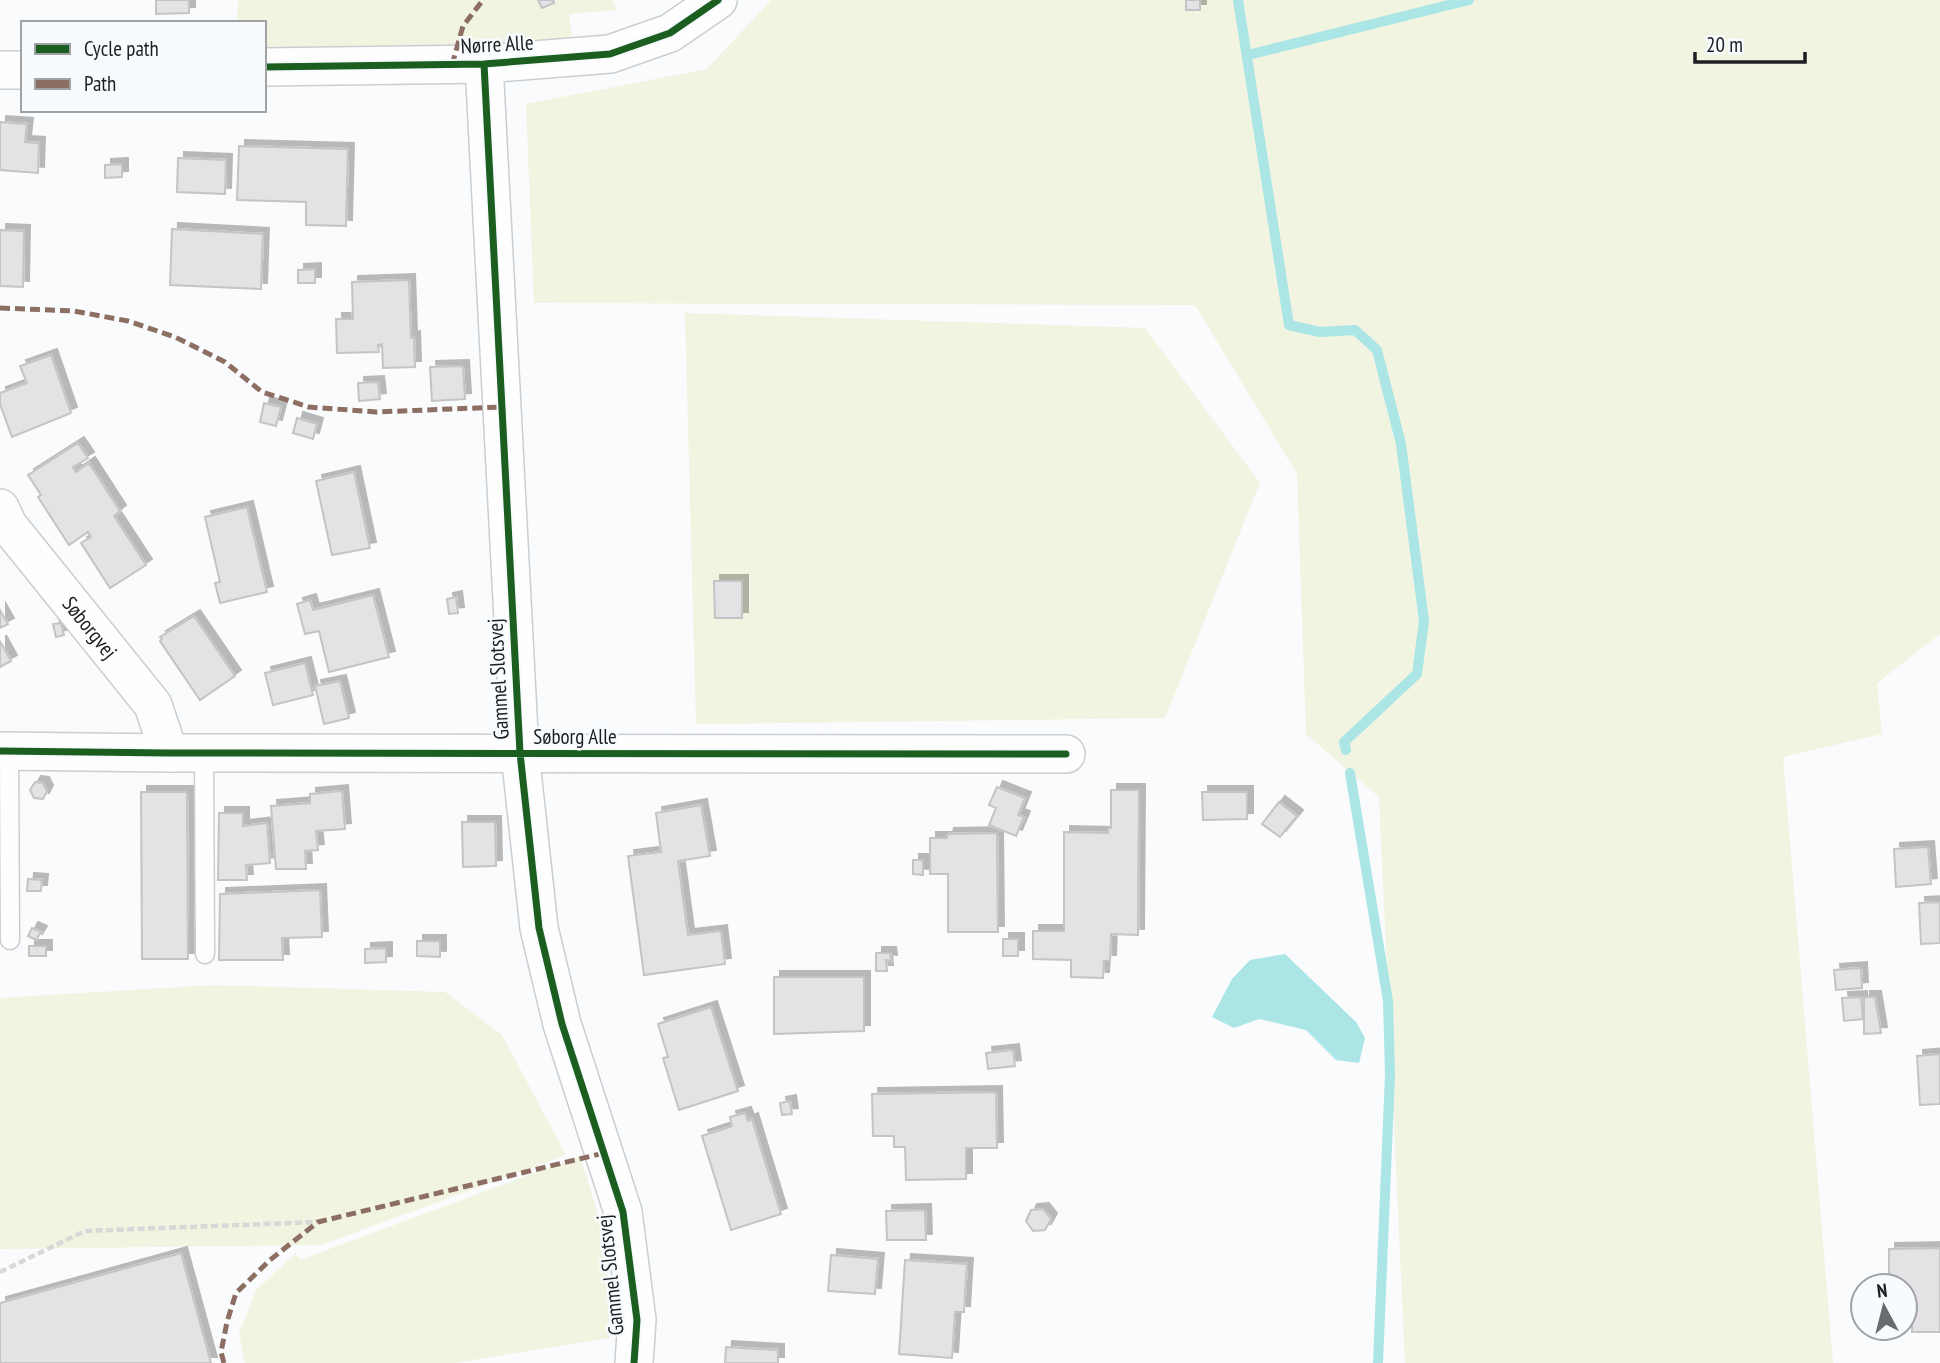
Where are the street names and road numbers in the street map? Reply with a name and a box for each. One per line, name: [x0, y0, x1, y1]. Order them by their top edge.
street label: Nørre Alle: [460, 29, 534, 59]
street label: Søborgvej: [57, 590, 124, 664]
street label: Gammel Slotsvej: [481, 618, 515, 740]
street label: Søborg Alle: [533, 723, 617, 750]
street label: Gammel Slotsvej: [590, 1213, 630, 1337]

